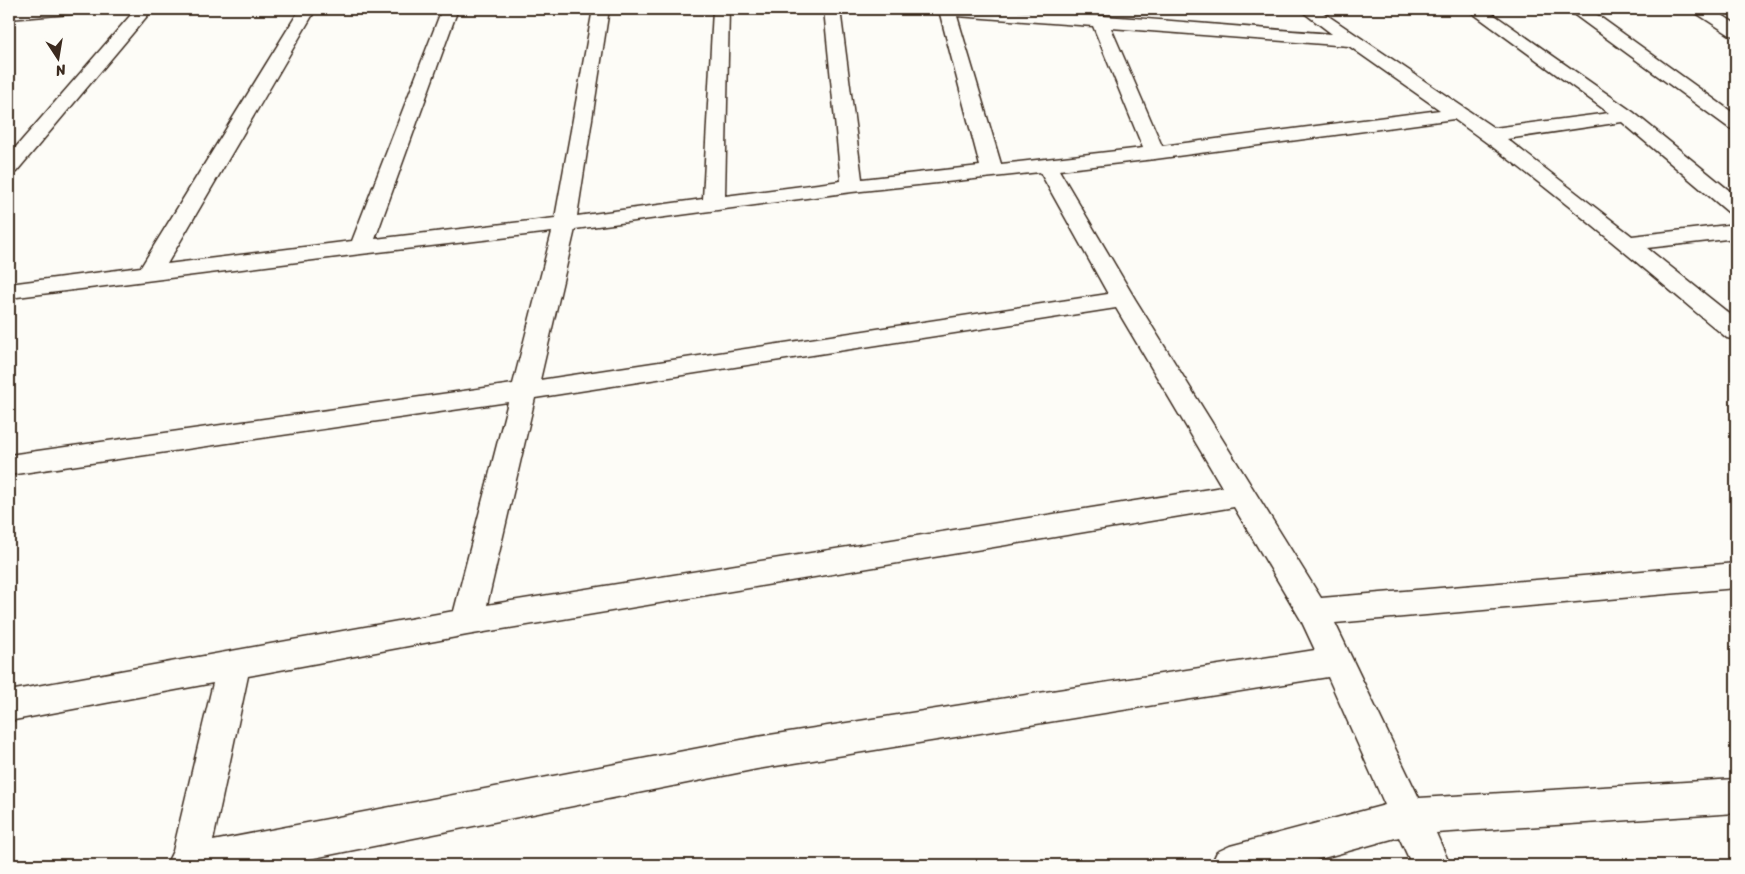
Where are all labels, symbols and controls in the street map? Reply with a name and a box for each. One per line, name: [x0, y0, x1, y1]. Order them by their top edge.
north arrow: [32, 32, 82, 82]
text: N: [53, 57, 69, 84]

